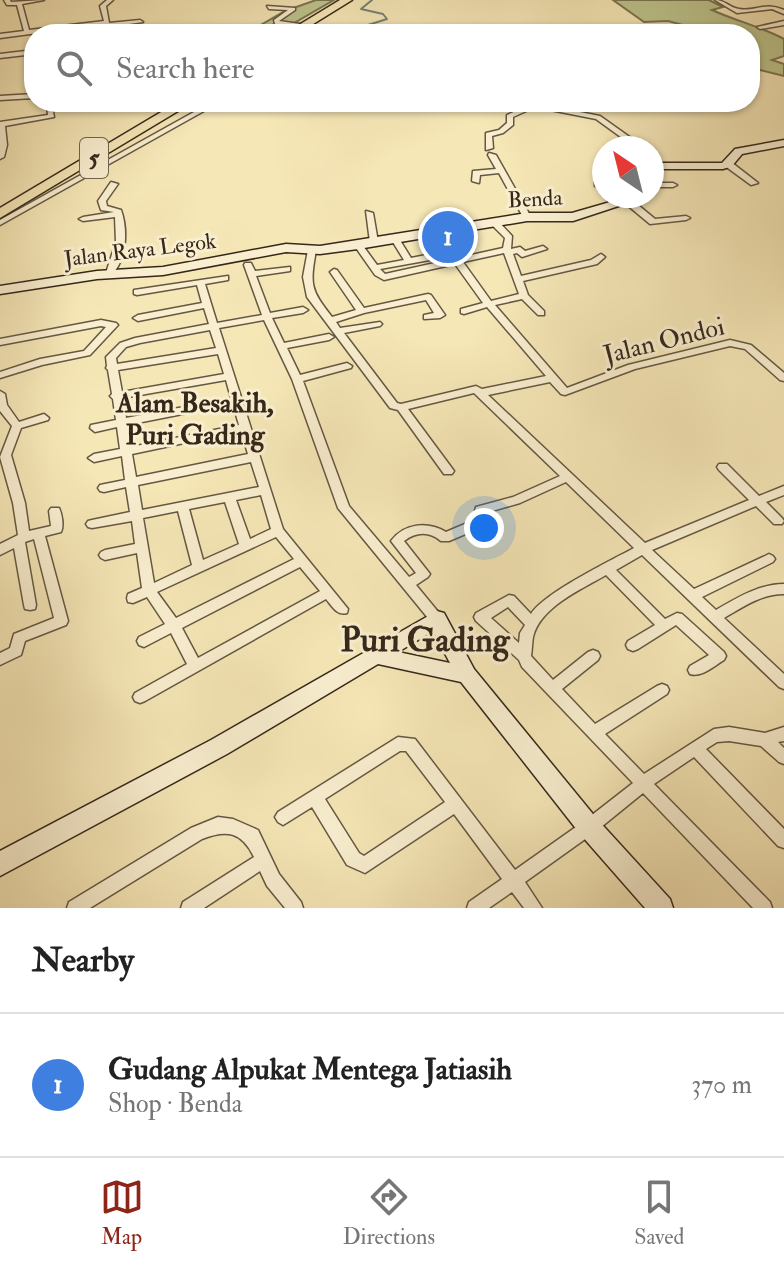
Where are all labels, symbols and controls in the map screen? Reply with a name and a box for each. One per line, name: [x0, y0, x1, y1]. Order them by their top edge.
search box: [24, 24, 760, 112]
icon: search: [52, 46, 96, 90]
text: Search here: [116, 50, 255, 87]
north arrow: [592, 136, 664, 208]
road number: 5: [80, 138, 108, 178]
street label: Benda: [507, 184, 564, 214]
pin: 1: [422, 207, 474, 267]
street label: Jalan Raya Legok: [61, 227, 218, 273]
street label: Jalan Ondoi: [599, 311, 728, 372]
district label: Alam Besakih, Puri Gading: [115, 386, 274, 453]
your location: [464, 508, 504, 548]
district label: Puri Gading: [341, 619, 511, 662]
text: Nearby: [32, 939, 134, 982]
text: Gudang Alpukat Mentega Jatiasih: [108, 1051, 512, 1088]
text: 1: [53, 1069, 63, 1101]
text: 370 m: [691, 1069, 752, 1101]
text: Shop · Benda: [108, 1088, 243, 1120]
tab: Map: [100, 1175, 144, 1251]
tab: Directions: [343, 1175, 435, 1251]
tab: Saved: [634, 1175, 684, 1251]

